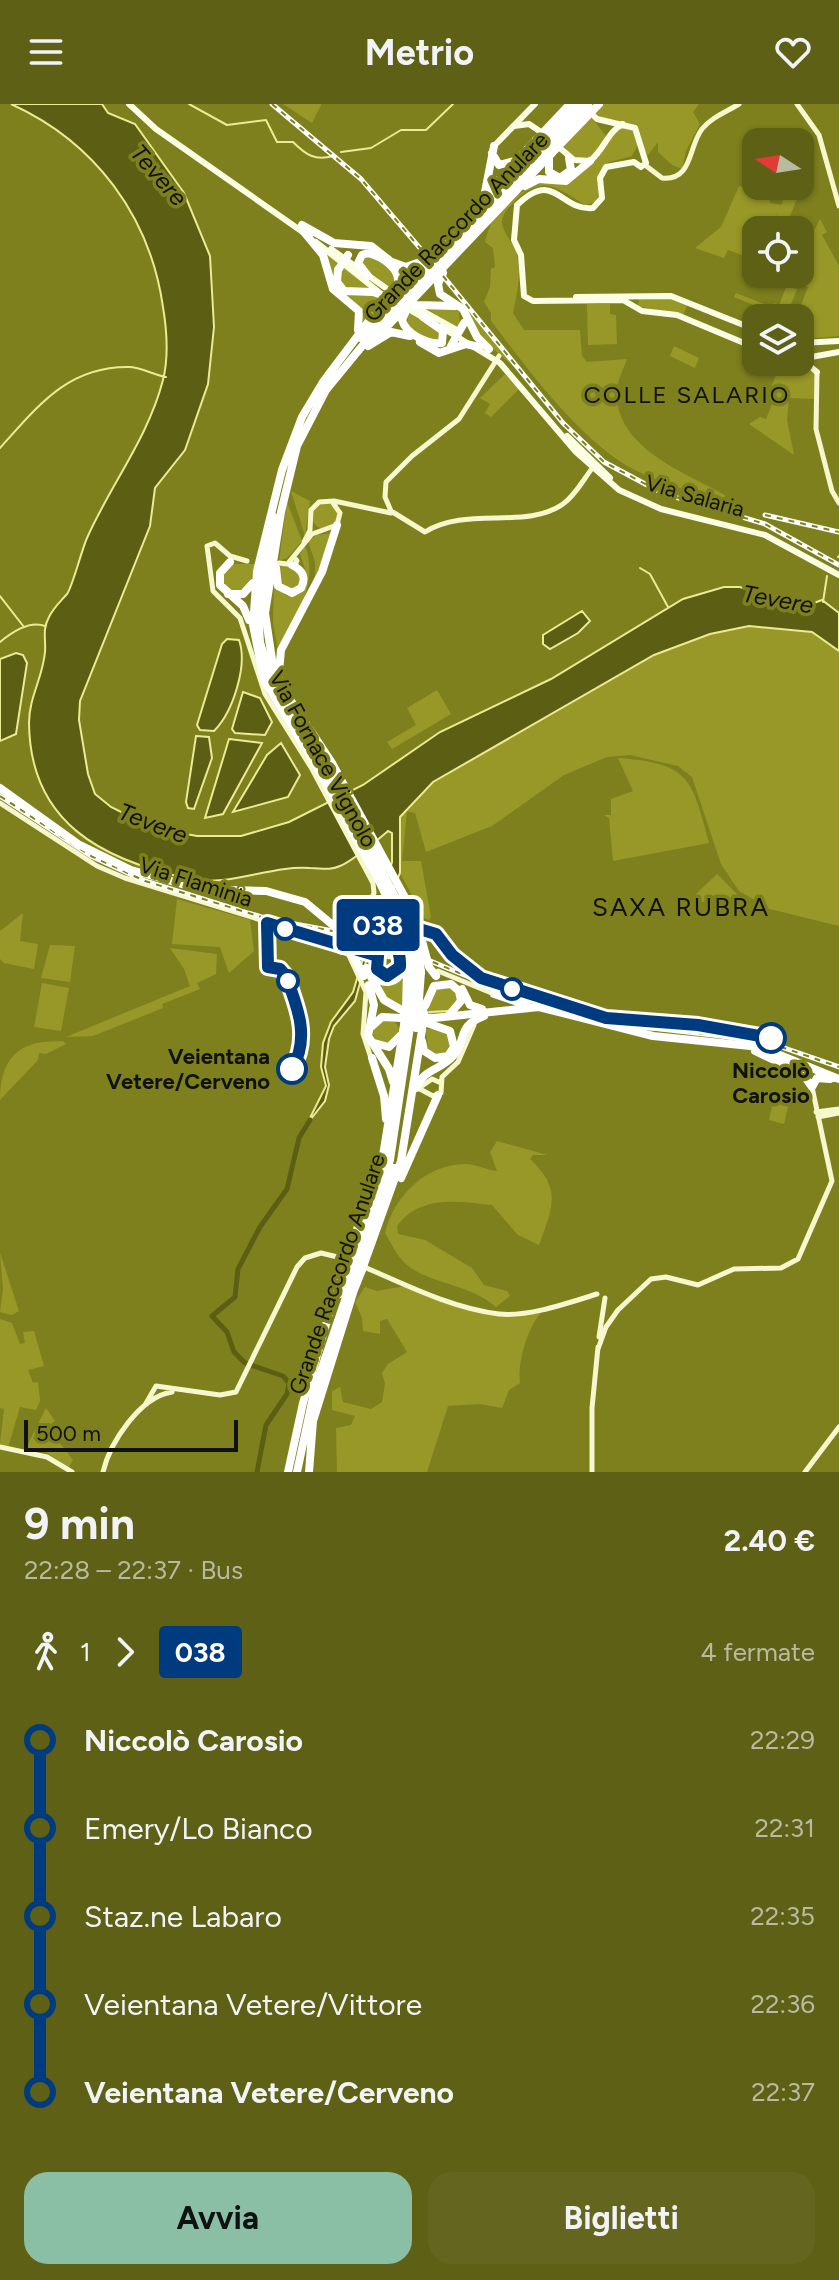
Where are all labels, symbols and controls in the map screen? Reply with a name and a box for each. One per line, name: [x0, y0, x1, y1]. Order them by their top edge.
icon: menu: [24, 30, 68, 74]
icon: heart: [771, 30, 815, 74]
text: Metrio: [365, 31, 474, 74]
street label: Grande Raccordo Anulare: [358, 127, 554, 327]
north arrow: [742, 128, 814, 200]
map controls: [742, 128, 814, 376]
water label: Tevere: [125, 138, 193, 212]
button: locate: [742, 216, 814, 288]
button: layers: [742, 304, 814, 376]
district label: COLLE SALARIO: [584, 380, 790, 409]
street label: Via Salaria: [642, 469, 748, 523]
water label: Tevere: [740, 579, 816, 619]
street label: Via Fornace Vignolo: [263, 666, 383, 852]
water label: Tevere: [114, 797, 192, 849]
street label: Via Flaminia: [136, 851, 256, 913]
district label: SAXA RUBRA: [592, 891, 770, 923]
line badge: 038: [332, 899, 424, 951]
text: 038: [353, 908, 403, 942]
unlabelled marker: [274, 918, 296, 940]
unlabelled marker: [277, 970, 299, 992]
unlabelled marker: [501, 978, 523, 1000]
marker: Niccolò Carosio: [756, 1023, 786, 1053]
place label: Veientana Vetere/Cerveno: [106, 1043, 270, 1095]
marker: Veientana Vetere/Cerveno: [277, 1054, 307, 1084]
place label: Niccolò Carosio: [732, 1057, 810, 1109]
street label: Grande Raccordo Anulare: [283, 1150, 391, 1398]
scale bar: [24, 1416, 238, 1452]
text: 500 m: [36, 1420, 101, 1447]
text: 9 min: [24, 1497, 135, 1550]
text: 2.40 €: [724, 1522, 815, 1559]
text: 22:28 – 22:37 · Bus: [24, 1554, 243, 1586]
icon: walk: [24, 1630, 68, 1674]
icon: forward: [103, 1630, 147, 1674]
text: 038: [175, 1635, 226, 1669]
text: 1: [80, 1636, 91, 1668]
text: 4 fermate: [701, 1636, 815, 1668]
text: Niccolò Carosio: [84, 1722, 303, 1759]
text: 22:29: [750, 1724, 815, 1756]
text: Emery/Lo Bianco: [84, 1810, 313, 1847]
text: 22:31: [754, 1812, 815, 1844]
text: Staz.ne Labaro: [84, 1898, 282, 1935]
text: 22:35: [750, 1900, 815, 1932]
text: Veientana Vetere/Vittore: [84, 1986, 422, 2023]
text: 22:36: [750, 1988, 815, 2020]
text: Veientana Vetere/Cerveno: [84, 2074, 454, 2111]
text: 22:37: [751, 2076, 815, 2108]
button: Avvia: [24, 2172, 412, 2264]
button: Biglietti: [428, 2172, 815, 2264]

